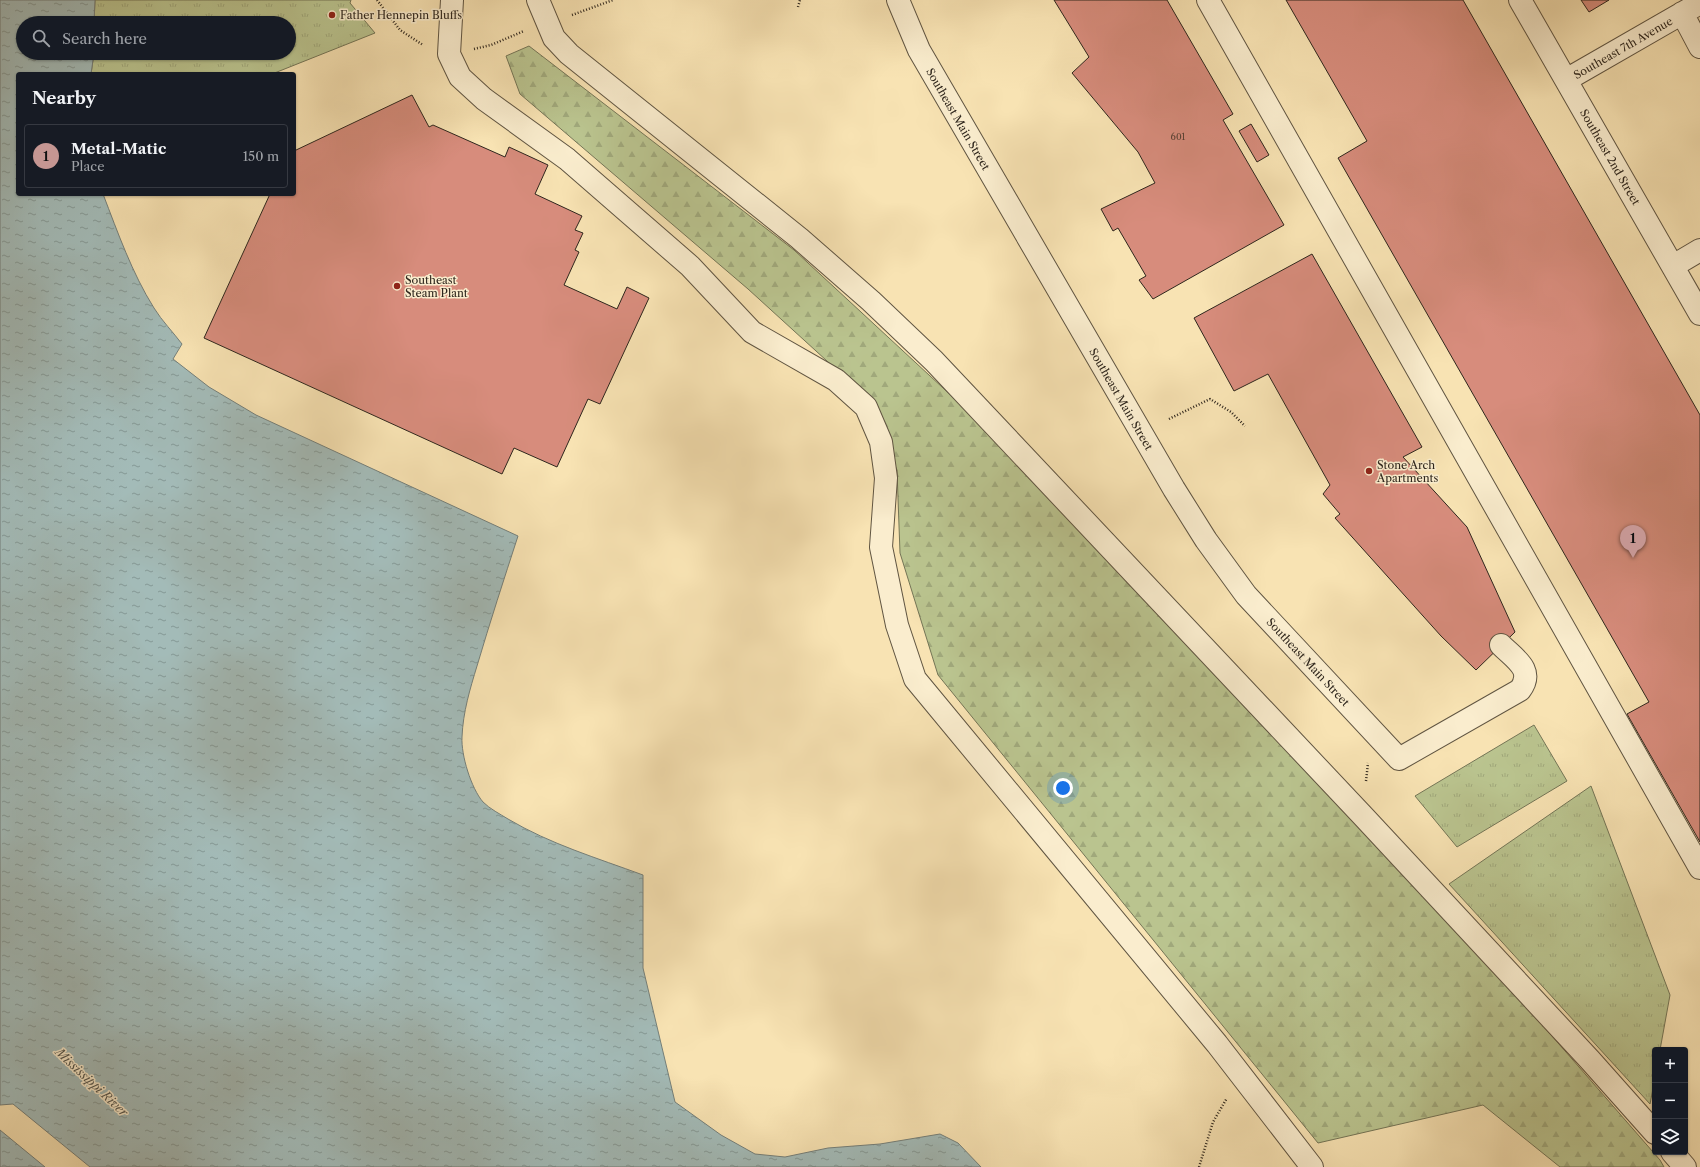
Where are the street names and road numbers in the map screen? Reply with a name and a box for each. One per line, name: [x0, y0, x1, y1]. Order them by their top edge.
street label: Southeast 7th Avenue: [1571, 14, 1675, 82]
street label: Southeast Main Street: [923, 65, 993, 173]
street label: Southeast 2nd Street: [1577, 107, 1643, 208]
street label: Southeast Main Street: [1086, 345, 1156, 453]
street label: Southeast Main Street: [1263, 615, 1353, 709]

